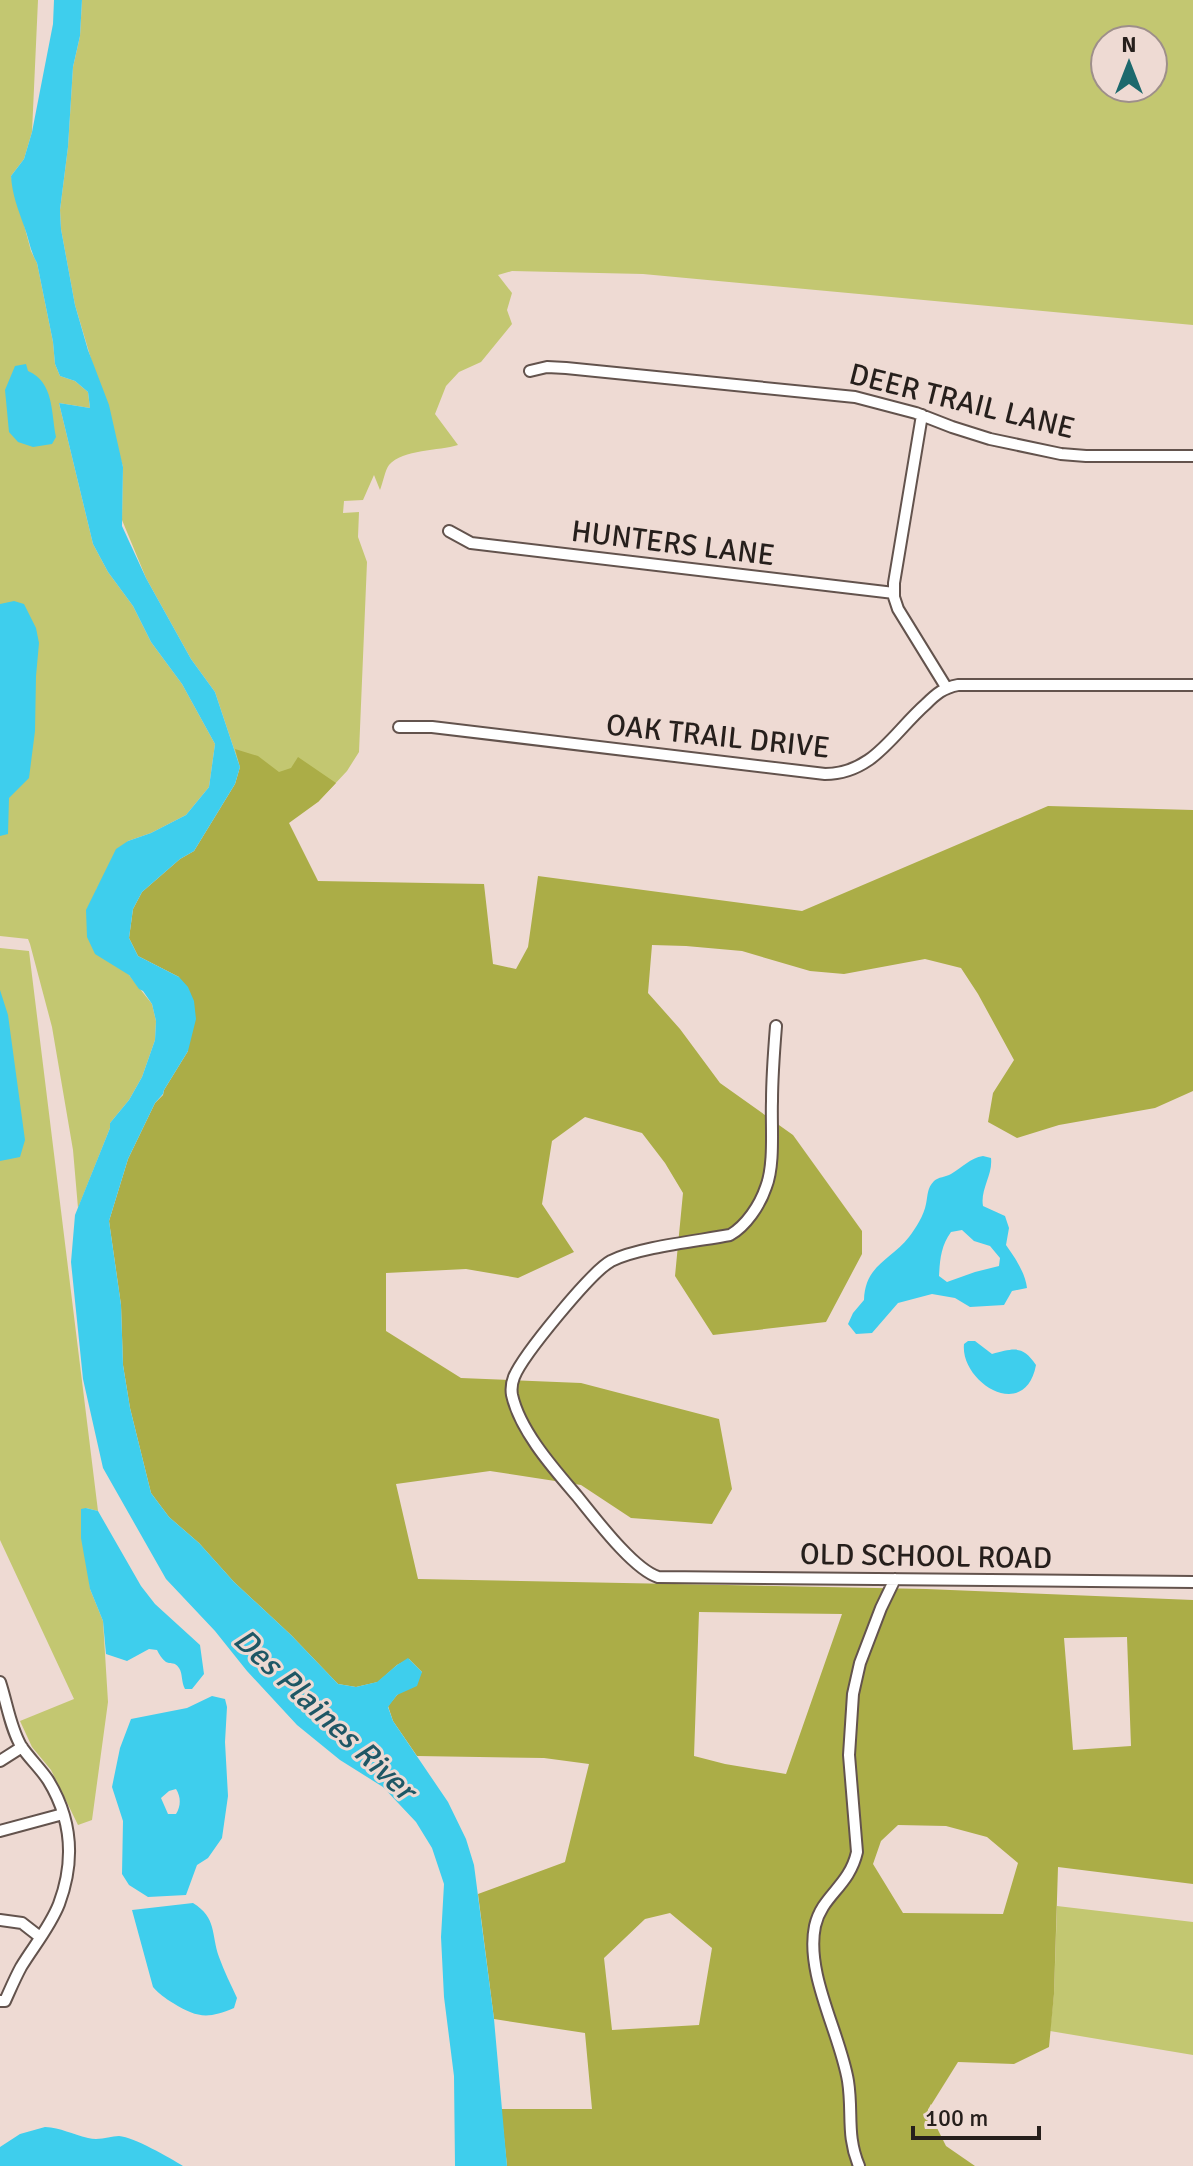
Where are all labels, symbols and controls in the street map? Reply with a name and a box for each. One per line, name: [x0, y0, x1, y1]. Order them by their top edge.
north arrow: [1089, 24, 1169, 104]
text: N: [1121, 31, 1137, 58]
street label: DEER TRAIL LANE: [845, 356, 1078, 447]
street label: HUNTERS LANE: [569, 513, 777, 574]
street label: OAK TRAIL DRIVE: [604, 706, 832, 767]
street label: OLD SCHOOL ROAD: [800, 1536, 1052, 1577]
water label: Des Plaines River: [226, 1620, 427, 1811]
scale bar: [913, 2090, 1039, 2140]
text: 100 m: [925, 2103, 988, 2133]

